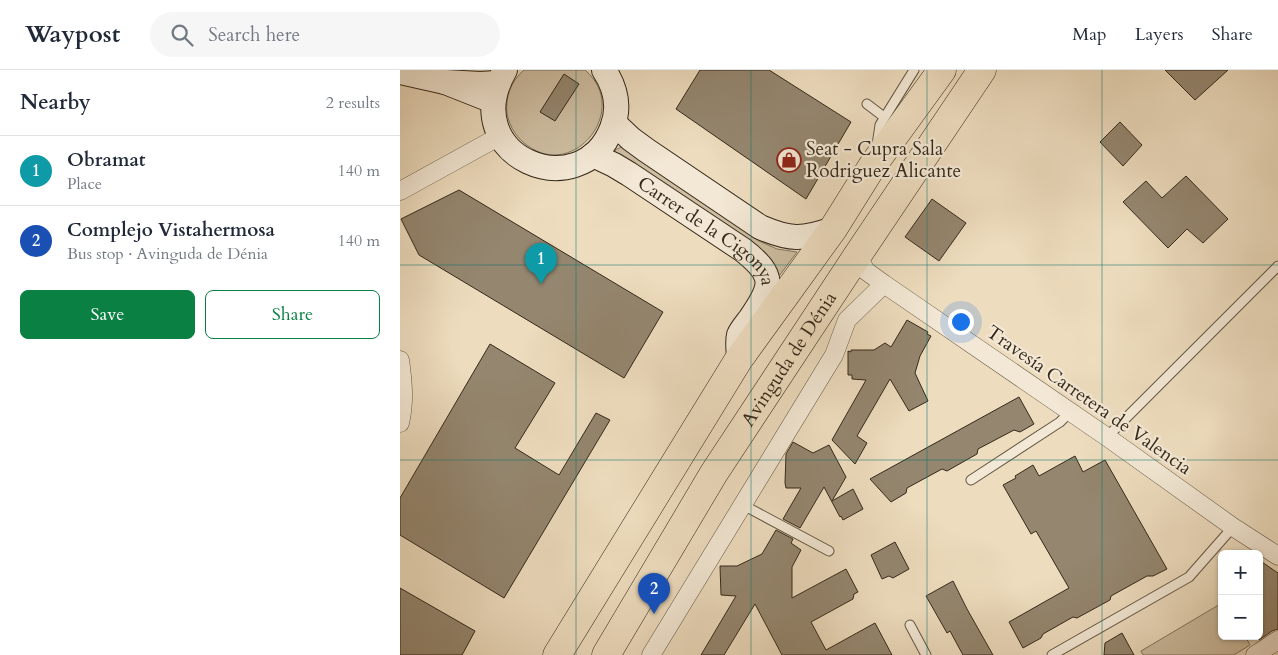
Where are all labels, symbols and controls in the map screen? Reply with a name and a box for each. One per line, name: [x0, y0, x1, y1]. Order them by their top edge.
search box: [150, 12, 500, 57]
text: Waypost: [25, 18, 120, 51]
icon: search: [168, 21, 196, 49]
text: Search here: [208, 22, 300, 48]
text: Map: [1072, 22, 1107, 47]
text: Layers: [1135, 22, 1184, 47]
text: Share: [1212, 22, 1253, 47]
text: Nearby: [20, 88, 91, 117]
text: 2 results: [326, 92, 380, 114]
place label: Seat - Cupra Sala Rodriguez Alicante: [806, 136, 961, 184]
text: Obramat: [67, 147, 145, 173]
shop icon: Seat - Cupra Sala Rodriguez Alicante: [776, 147, 802, 173]
text: 1: [32, 160, 40, 182]
text: 140 m: [338, 160, 380, 182]
street label: Carrer de la Cigonya: [632, 170, 781, 286]
text: Place: [67, 173, 102, 195]
text: Complejo Vistahermosa: [67, 217, 275, 243]
text: 2: [32, 230, 40, 252]
text: 140 m: [338, 230, 380, 252]
text: Bus stop · Avinguda de Dénia: [67, 243, 268, 265]
pin: 1: [525, 243, 557, 284]
street label: Avinguda de Dénia: [735, 287, 843, 431]
button: Save: [20, 290, 195, 339]
button: Share: [205, 290, 380, 339]
your location: [948, 309, 974, 335]
street label: Travesía Carretera de Valencia: [981, 319, 1197, 481]
map controls: [1218, 550, 1263, 640]
button: +: [1218, 550, 1263, 595]
pin: 2: [638, 573, 670, 614]
button: −: [1218, 595, 1263, 640]

